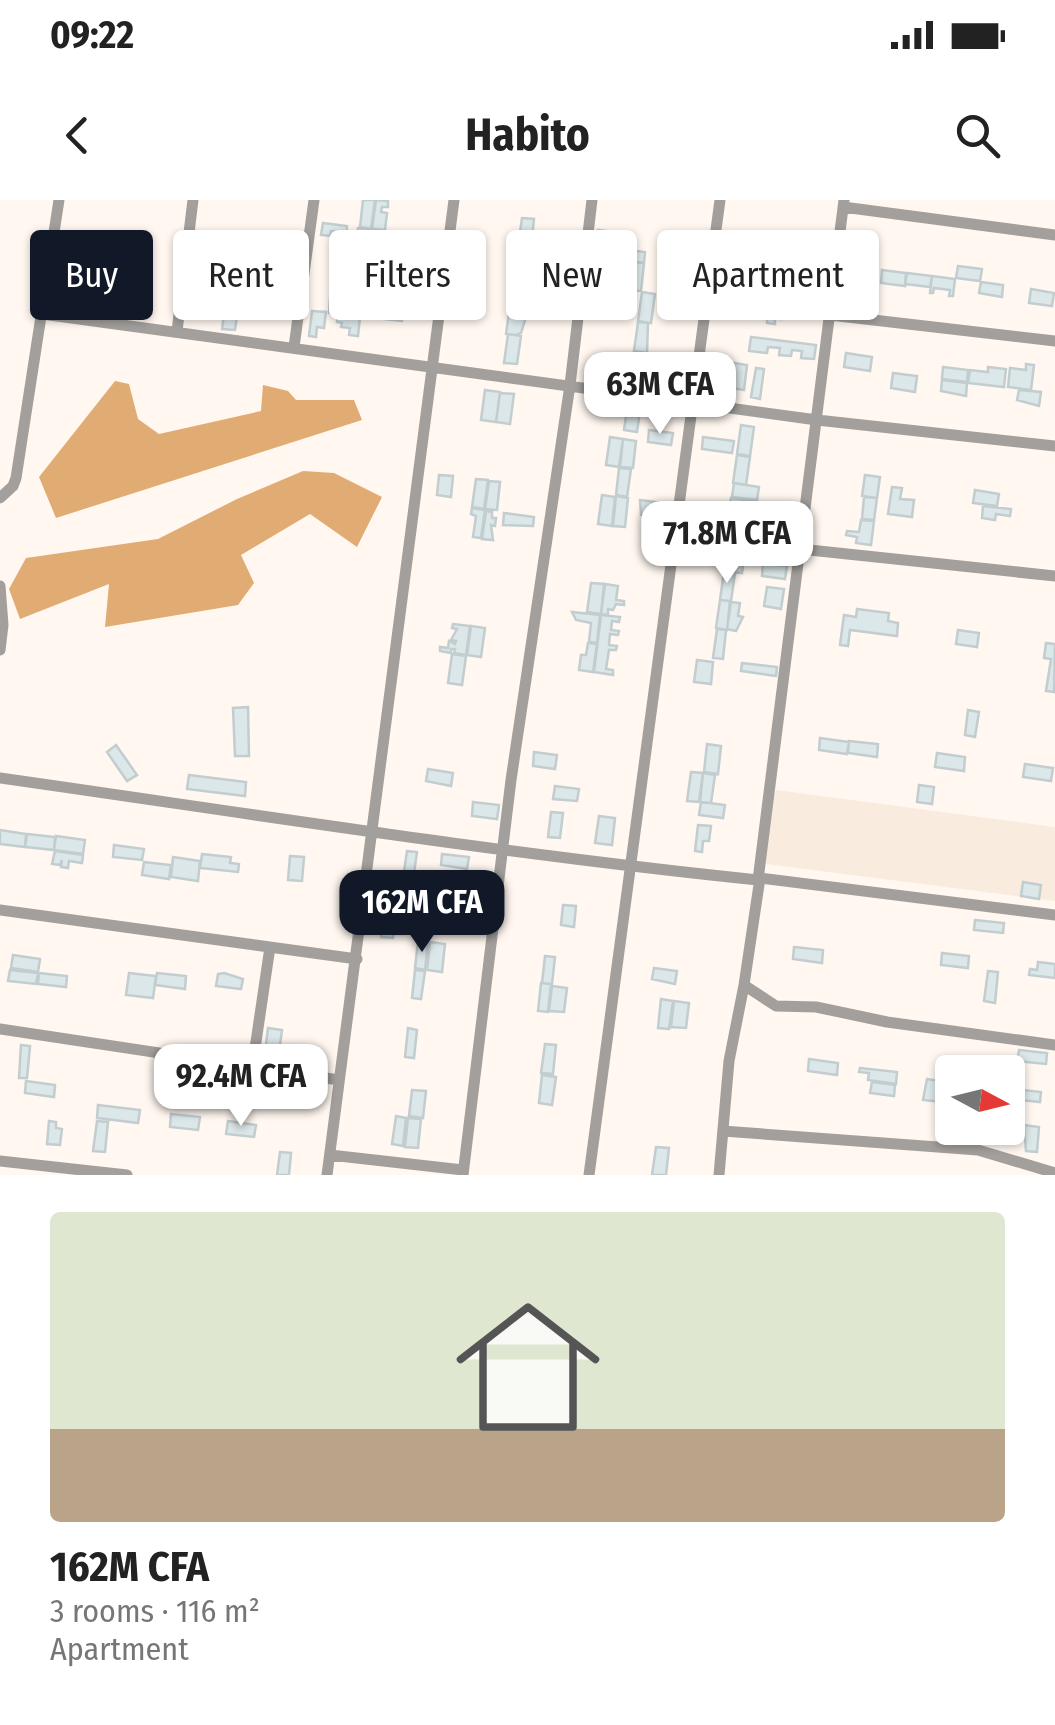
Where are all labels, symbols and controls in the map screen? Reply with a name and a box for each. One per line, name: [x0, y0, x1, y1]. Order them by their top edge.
text: 09:22: [50, 12, 134, 58]
icon: back: [50, 108, 105, 163]
text: Habito: [465, 108, 590, 162]
icon: search: [950, 108, 1005, 163]
chip: Buy: [30, 230, 153, 320]
chip: Rent: [173, 230, 309, 320]
chip: Filters: [329, 230, 486, 320]
chip: New: [506, 230, 637, 320]
chip: Apartment: [657, 230, 879, 320]
pin: 63M CFA: [568, 352, 752, 437]
text: 63M CFA: [606, 365, 714, 403]
pin: 71.8M CFA: [613, 501, 841, 586]
text: 71.8M CFA: [663, 514, 791, 552]
pin: 162M CFA: [319, 870, 525, 955]
text: 162M CFA: [361, 883, 483, 921]
pin: 92.4M CFA: [127, 1044, 355, 1129]
north arrow: [935, 1055, 1025, 1145]
map controls: [935, 1055, 1025, 1145]
text: 92.4M CFA: [176, 1057, 306, 1095]
icon: home: [438, 1277, 618, 1457]
text: 162M CFA: [50, 1542, 209, 1592]
text: 3 rooms · 116 m²: [50, 1592, 260, 1630]
text: Apartment: [50, 1630, 189, 1668]

